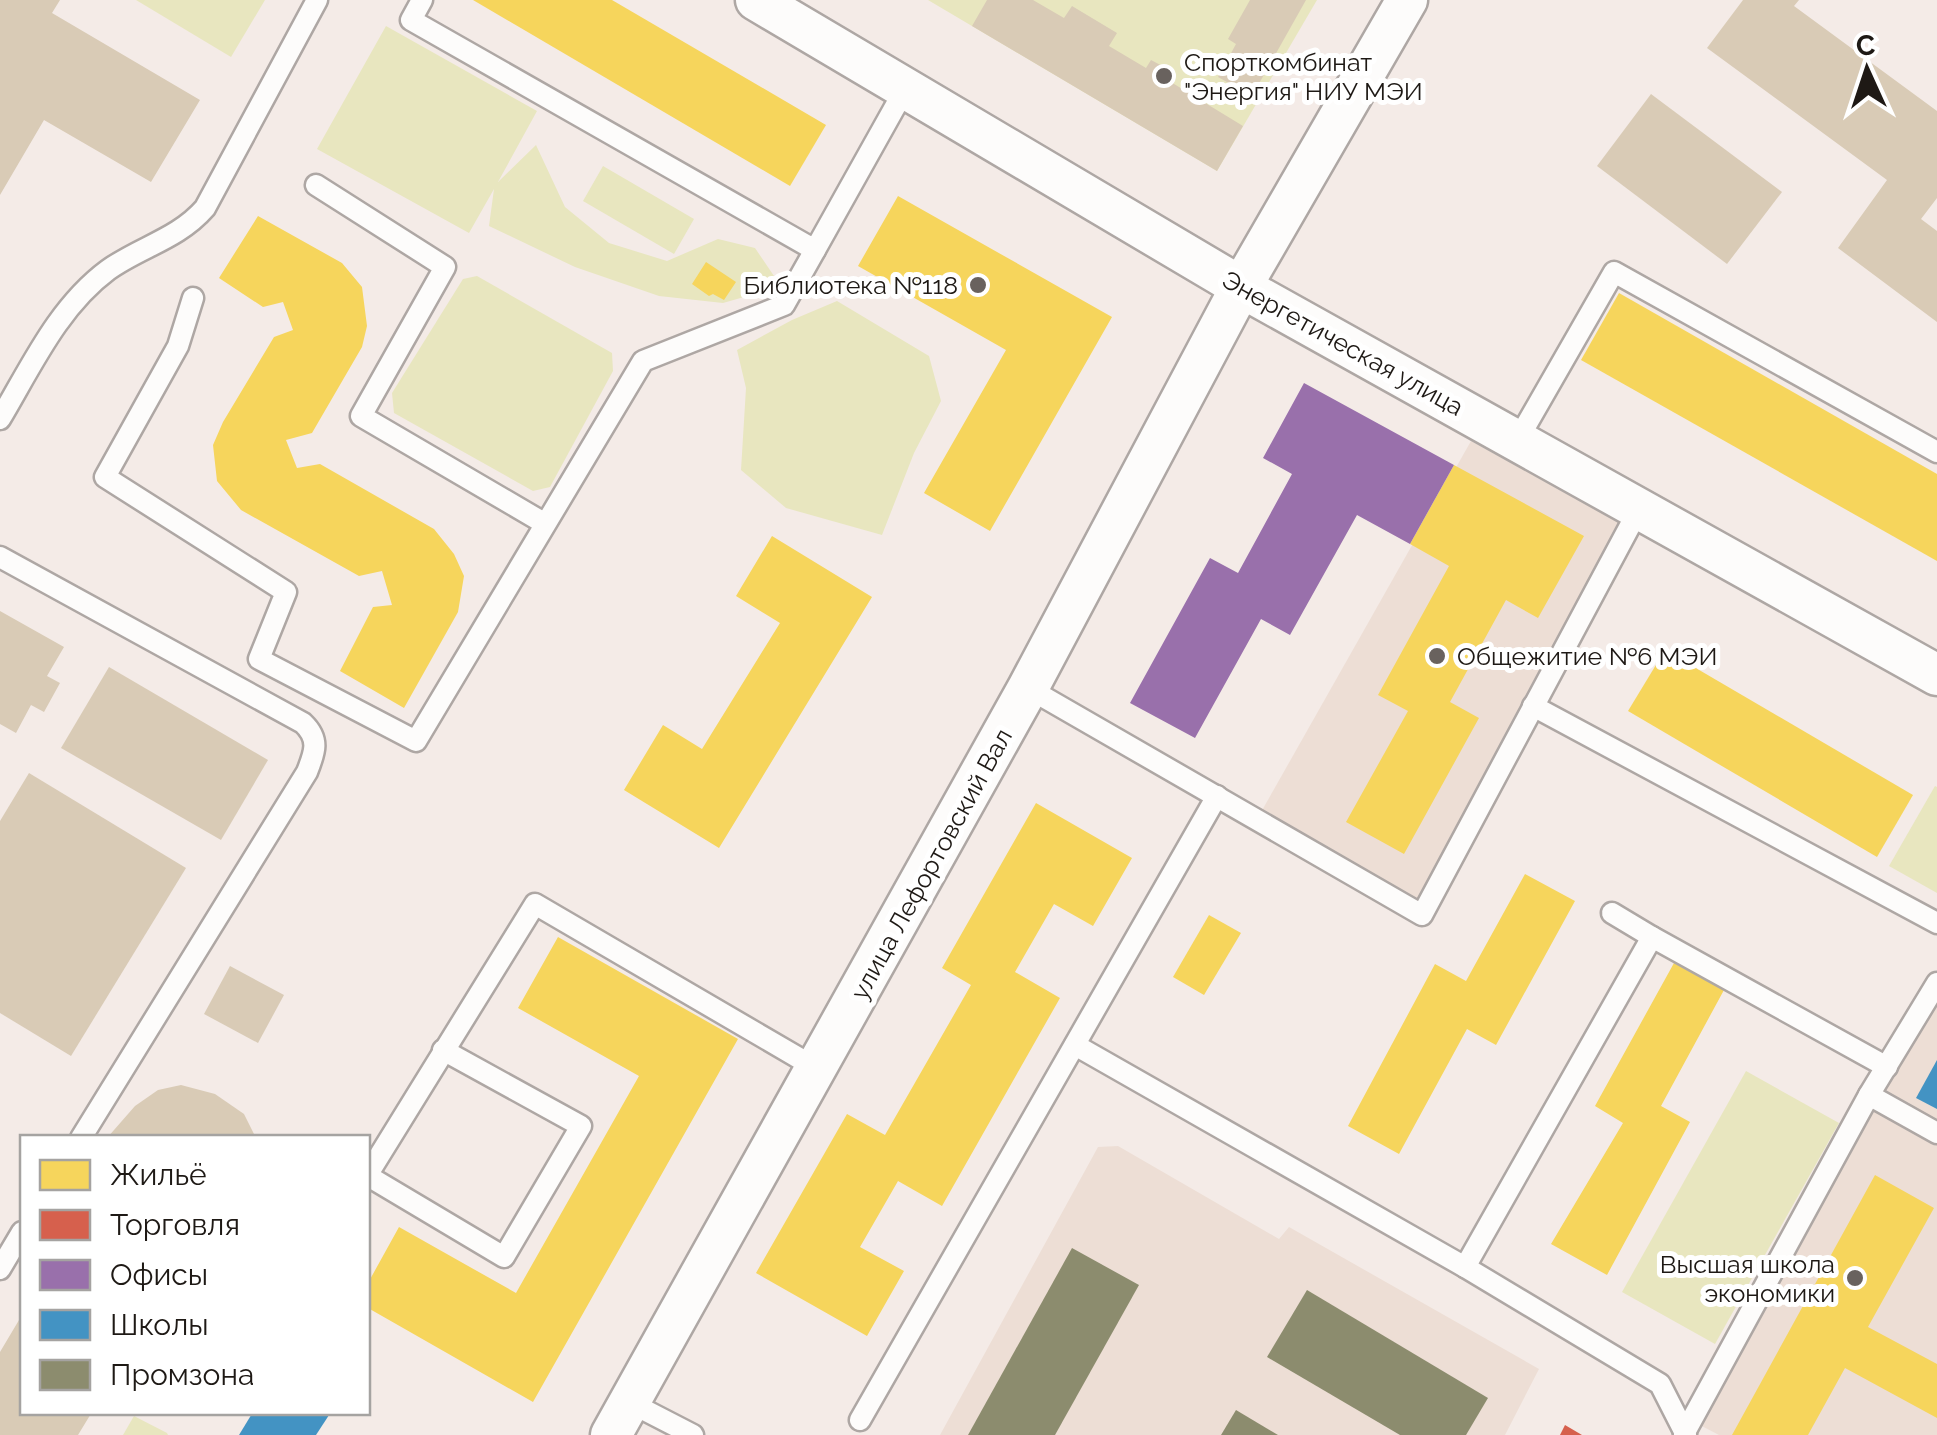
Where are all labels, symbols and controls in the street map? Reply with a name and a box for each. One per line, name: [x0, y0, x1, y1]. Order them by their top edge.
north arrow: [1817, 20, 1917, 120]
text: С: [1855, 29, 1876, 63]
place label: Спорткомбинат "Энергия" НИУ МЭИ: [1184, 47, 1423, 106]
marker: Спорткомбинат "Энергия" НИУ МЭИ: [1153, 65, 1175, 87]
street label: Энергетическая улица: [1217, 264, 1469, 422]
place label: Библиотека №118: [743, 270, 958, 300]
marker: Библиотека №118: [967, 274, 989, 296]
place label: Общежитие №6 МЭИ: [1457, 641, 1717, 671]
marker: Общежитие №6 МЭИ: [1426, 645, 1448, 667]
street label: улица Лефортовский Вал: [844, 723, 1018, 1005]
legend: [20, 1135, 370, 1415]
text: Жильё: [110, 1157, 207, 1192]
text: Торговля: [110, 1207, 240, 1242]
place label: Высшая школа экономики: [1660, 1249, 1835, 1308]
text: Офисы: [110, 1257, 208, 1292]
marker: Высшая школа экономики: [1844, 1267, 1866, 1289]
text: Школы: [110, 1307, 209, 1342]
text: Промзона: [110, 1357, 254, 1392]

